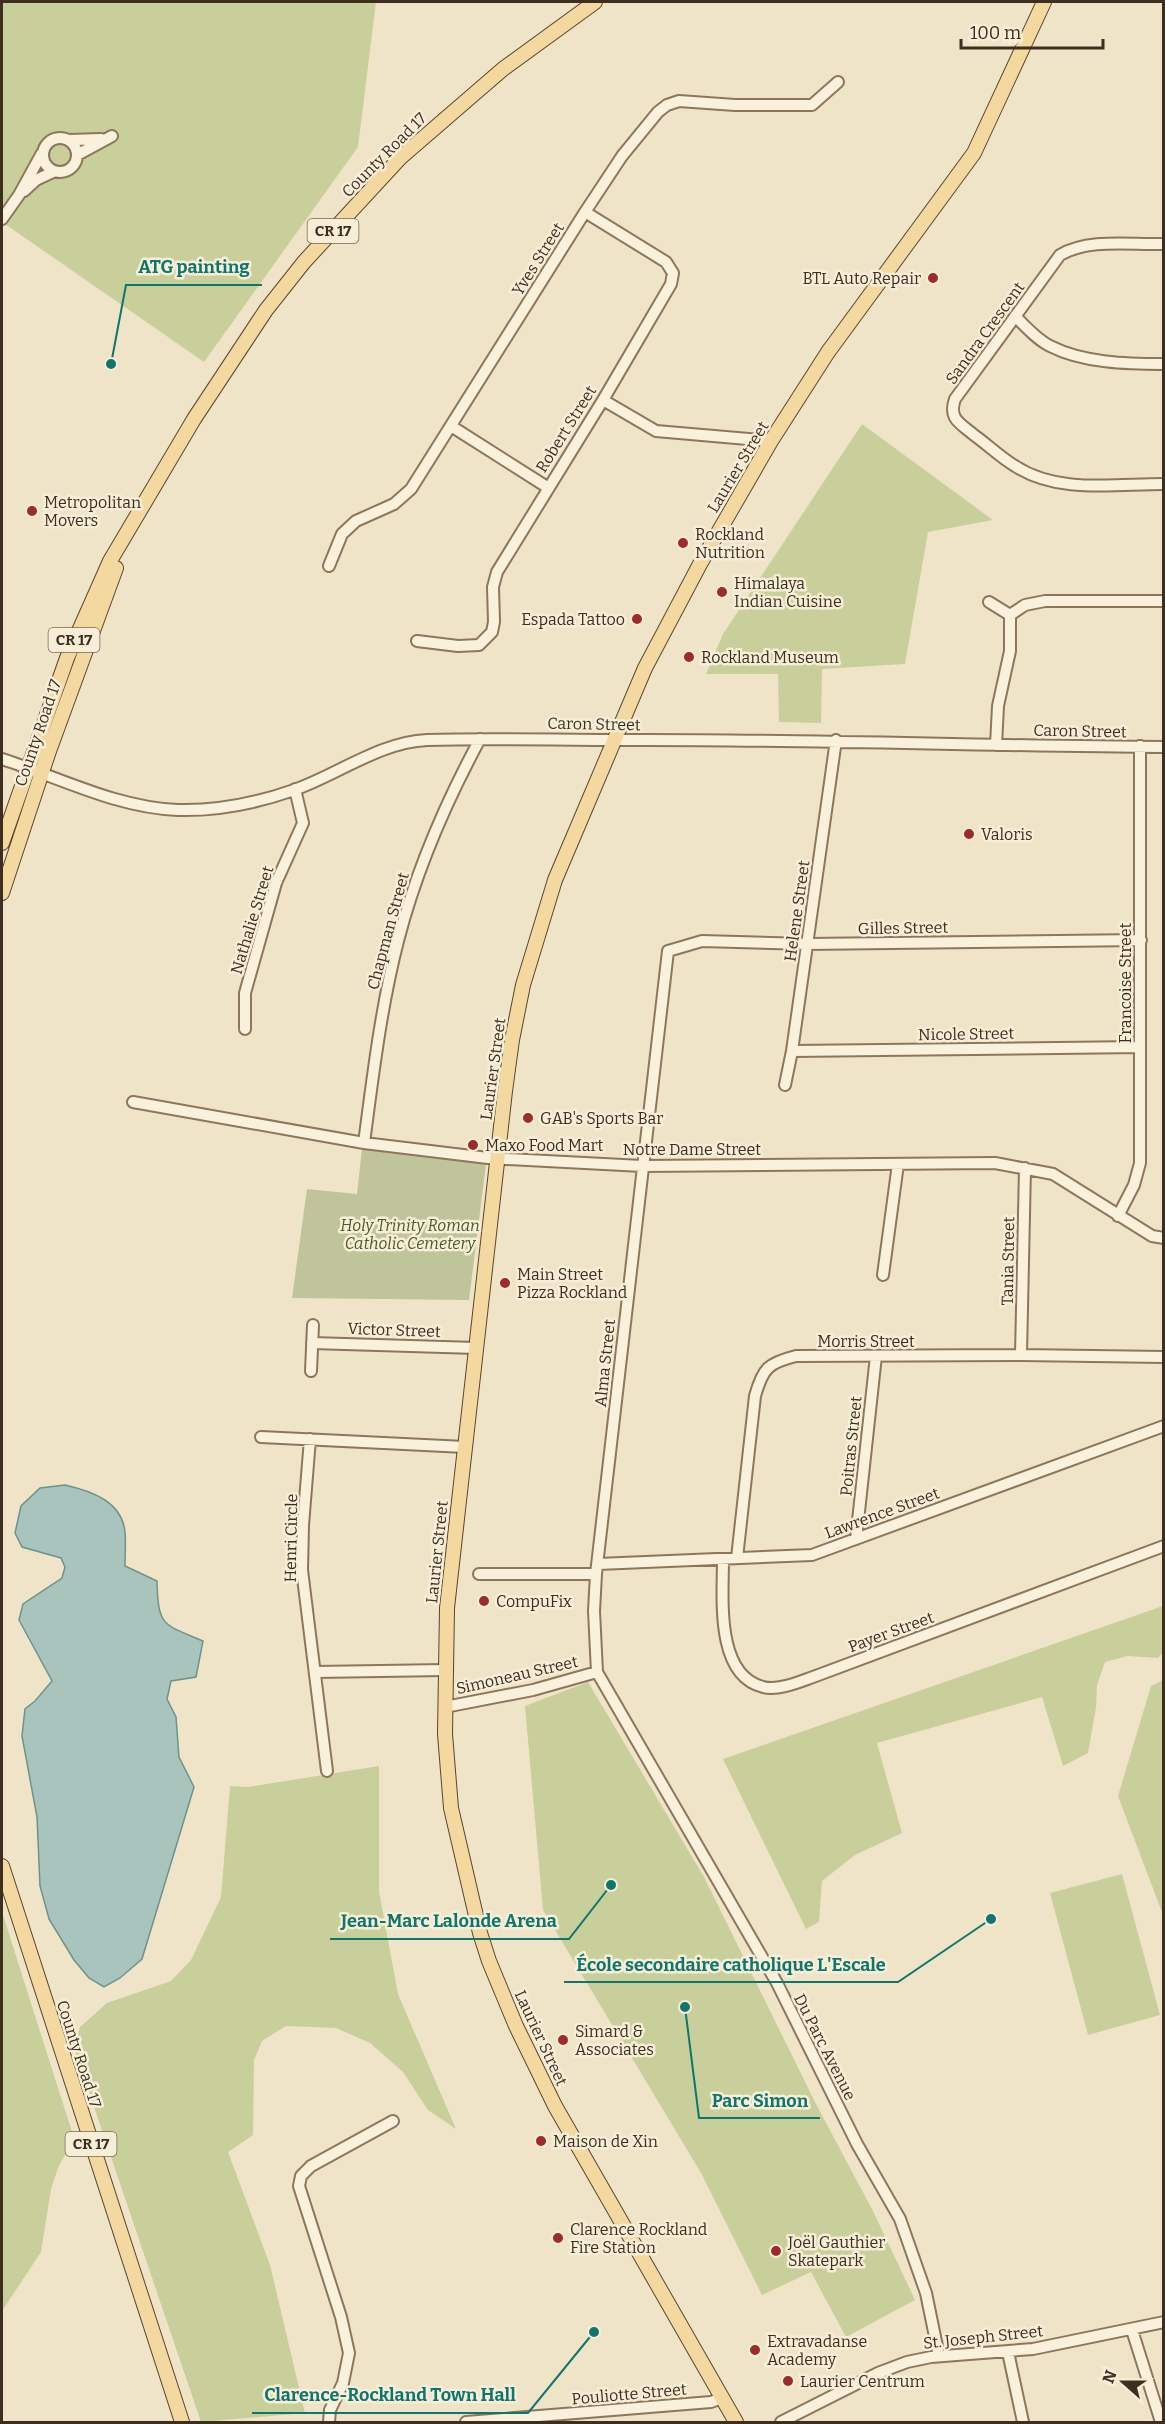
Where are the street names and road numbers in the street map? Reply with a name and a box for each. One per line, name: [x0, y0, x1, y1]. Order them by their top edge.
street label: County Road 17: [338, 109, 430, 201]
road number: CR 17: [308, 219, 358, 243]
street label: Yves Street: [508, 219, 568, 299]
street label: Sandra Crescent: [942, 278, 1029, 388]
street label: Robert Street: [532, 382, 600, 476]
street label: Laurier Street: [703, 418, 773, 516]
road number: CR 17: [48, 628, 100, 652]
street label: County Road 17: [11, 677, 65, 789]
street label: Caron Street: [547, 714, 641, 734]
street label: Caron Street: [1033, 721, 1127, 741]
street label: Helene Street: [781, 859, 814, 963]
street label: Nathalie Street: [227, 863, 278, 976]
street label: Chapman Street: [363, 870, 413, 992]
street label: Gilles Street: [858, 918, 949, 938]
street label: Francoise Street: [1116, 922, 1135, 1043]
street label: Laurier Street: [476, 1016, 510, 1121]
street label: Nicole Street: [918, 1024, 1015, 1044]
street label: Notre Dame Street: [623, 1140, 761, 1159]
street label: Tania Street: [998, 1216, 1018, 1306]
street label: Alma Street: [591, 1318, 619, 1408]
street label: Victor Street: [347, 1319, 441, 1341]
street label: Morris Street: [817, 1332, 915, 1351]
street label: Poitras Street: [836, 1395, 866, 1497]
street label: Lawrence Street: [822, 1483, 942, 1543]
street label: Henri Circle: [281, 1493, 301, 1583]
street label: Laurier Street: [422, 1500, 452, 1604]
street label: Payer Street: [846, 1608, 937, 1656]
street label: Simoneau Street: [454, 1652, 580, 1698]
street label: Laurier Street: [511, 1987, 571, 2089]
street label: Du Parc Avenue: [790, 1991, 860, 2103]
street label: County Road 17: [53, 1998, 105, 2110]
road number: CR 17: [66, 2132, 116, 2156]
street label: St. Joseph Street: [922, 2321, 1044, 2353]
street label: Pouliotte Street: [571, 2379, 688, 2408]

